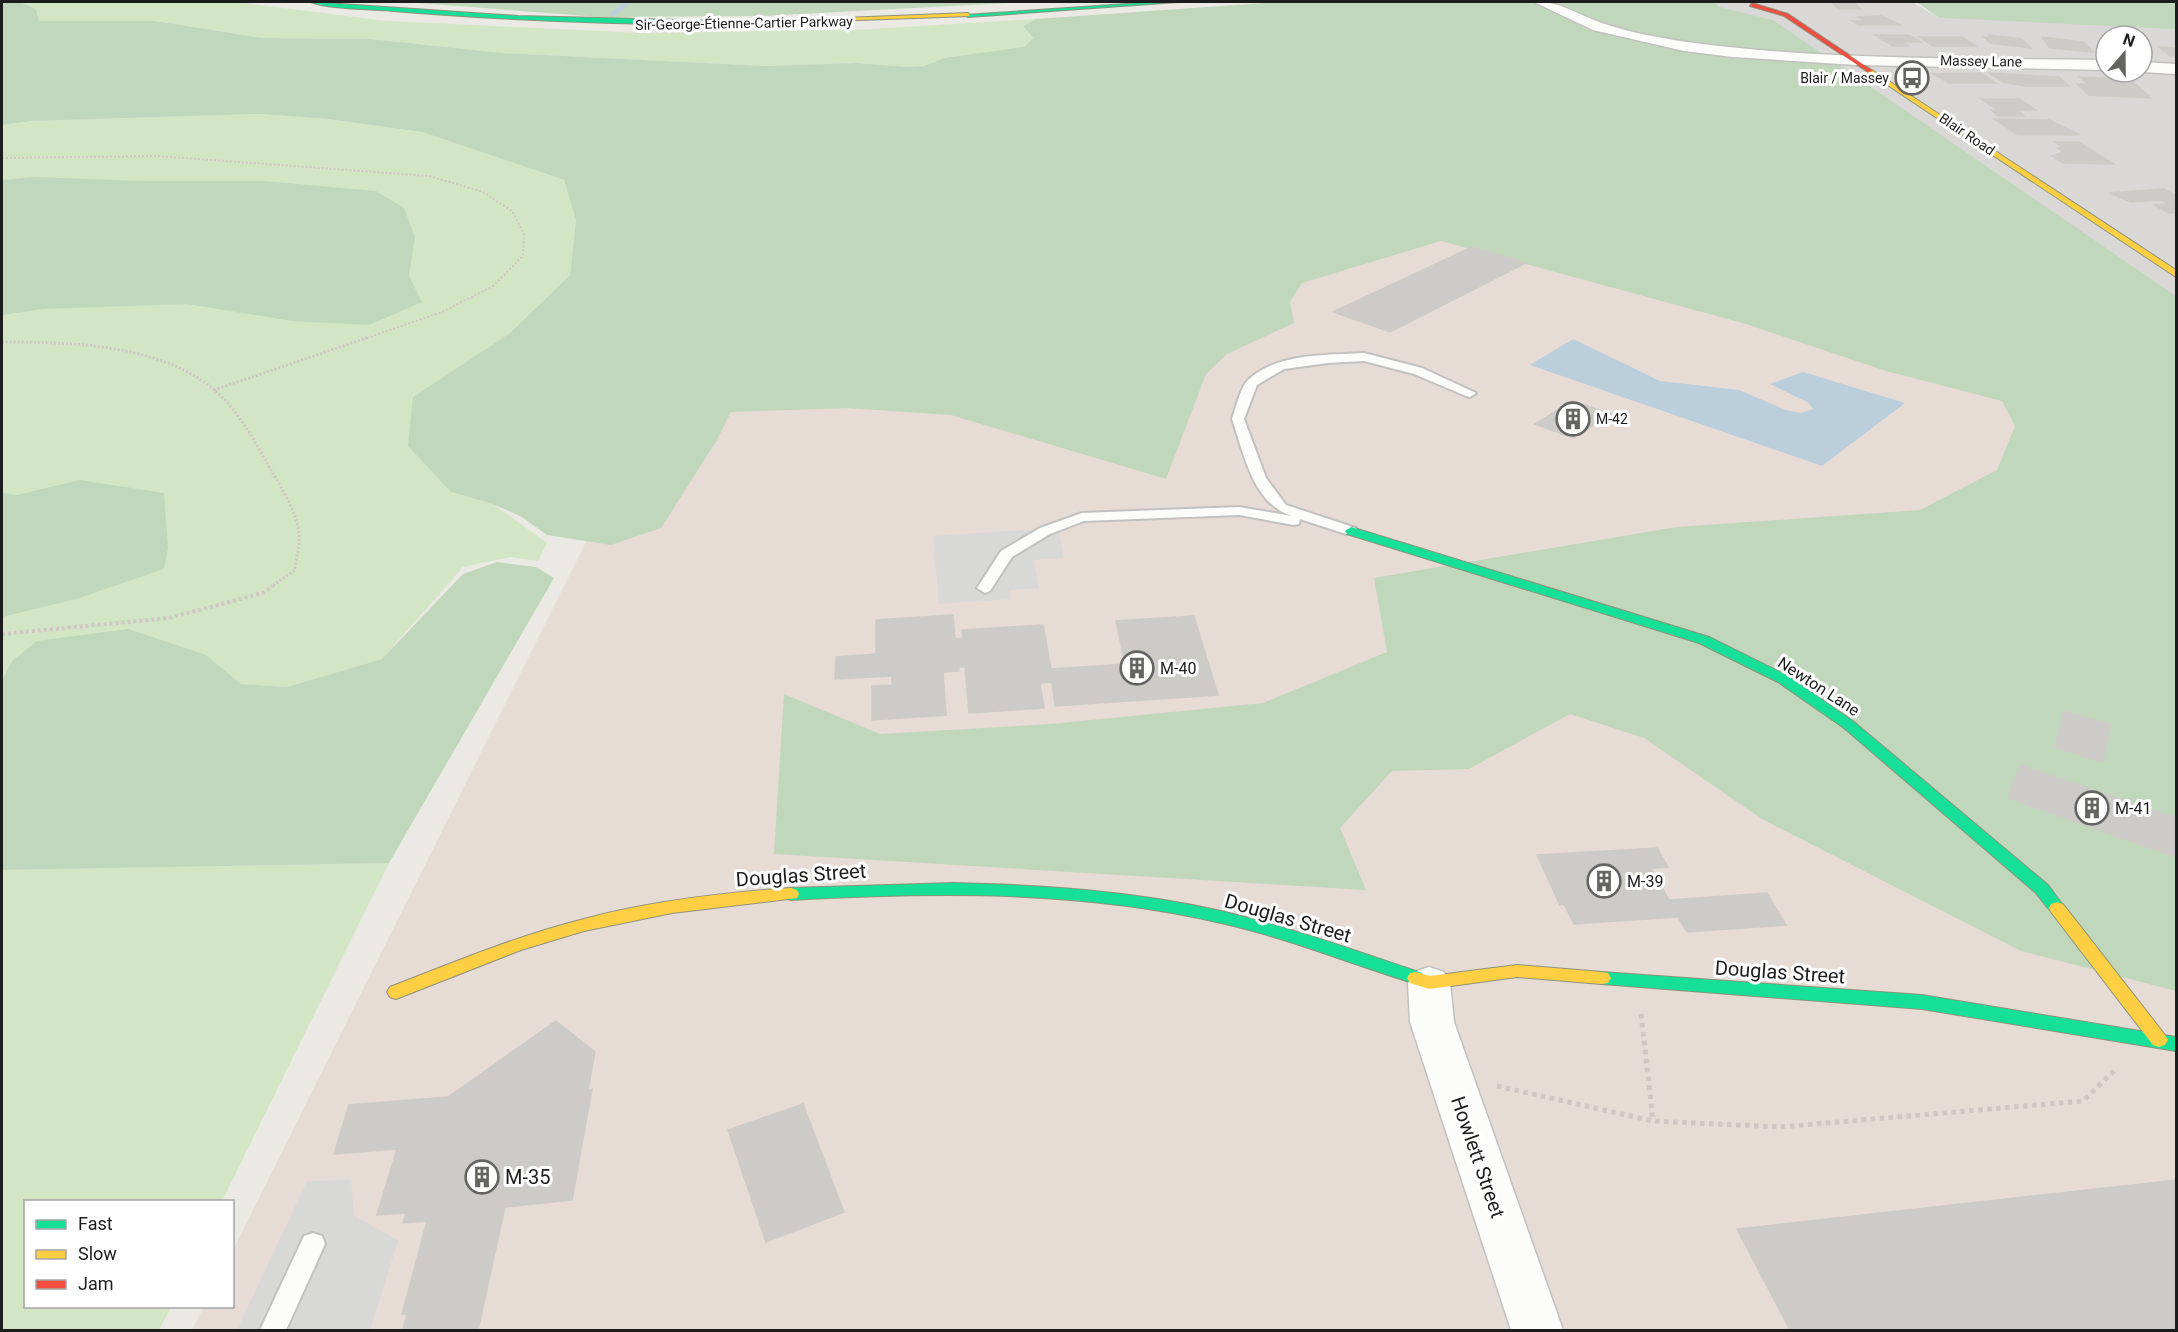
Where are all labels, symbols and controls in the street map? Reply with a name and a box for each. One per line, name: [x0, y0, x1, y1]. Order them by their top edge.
street label: Sir-George-Étienne-Cartier Parkway: [635, 12, 853, 33]
north arrow: [2094, 24, 2154, 84]
text: N: [2120, 30, 2138, 51]
street label: Massey Lane: [1940, 52, 2022, 70]
bus stop icon: Blair / Massey: [1894, 60, 1930, 96]
place label: Blair / Massey: [1800, 70, 1889, 86]
street label: Blair Road: [1936, 110, 1998, 158]
building icon: M-42: [1555, 401, 1591, 437]
place label: M-42: [1596, 411, 1628, 427]
building icon: M-40: [1119, 650, 1155, 686]
street label: Newton Lane: [1774, 653, 1863, 720]
place label: M-40: [1160, 659, 1196, 678]
building icon: M-41: [2074, 790, 2110, 826]
place label: M-41: [2115, 799, 2151, 818]
street label: Douglas Street: [735, 858, 867, 892]
building icon: M-39: [1586, 863, 1622, 899]
place label: M-39: [1627, 872, 1663, 891]
street label: Douglas Street: [1222, 888, 1354, 948]
street label: Douglas Street: [1714, 955, 1846, 989]
street label: Howlett Street: [1446, 1093, 1510, 1221]
building icon: M-35: [464, 1159, 500, 1195]
place label: M-35: [505, 1165, 550, 1189]
legend: [24, 1200, 234, 1308]
text: Fast: [78, 1213, 113, 1234]
text: Slow: [78, 1243, 117, 1264]
text: Jam: [78, 1273, 114, 1294]

